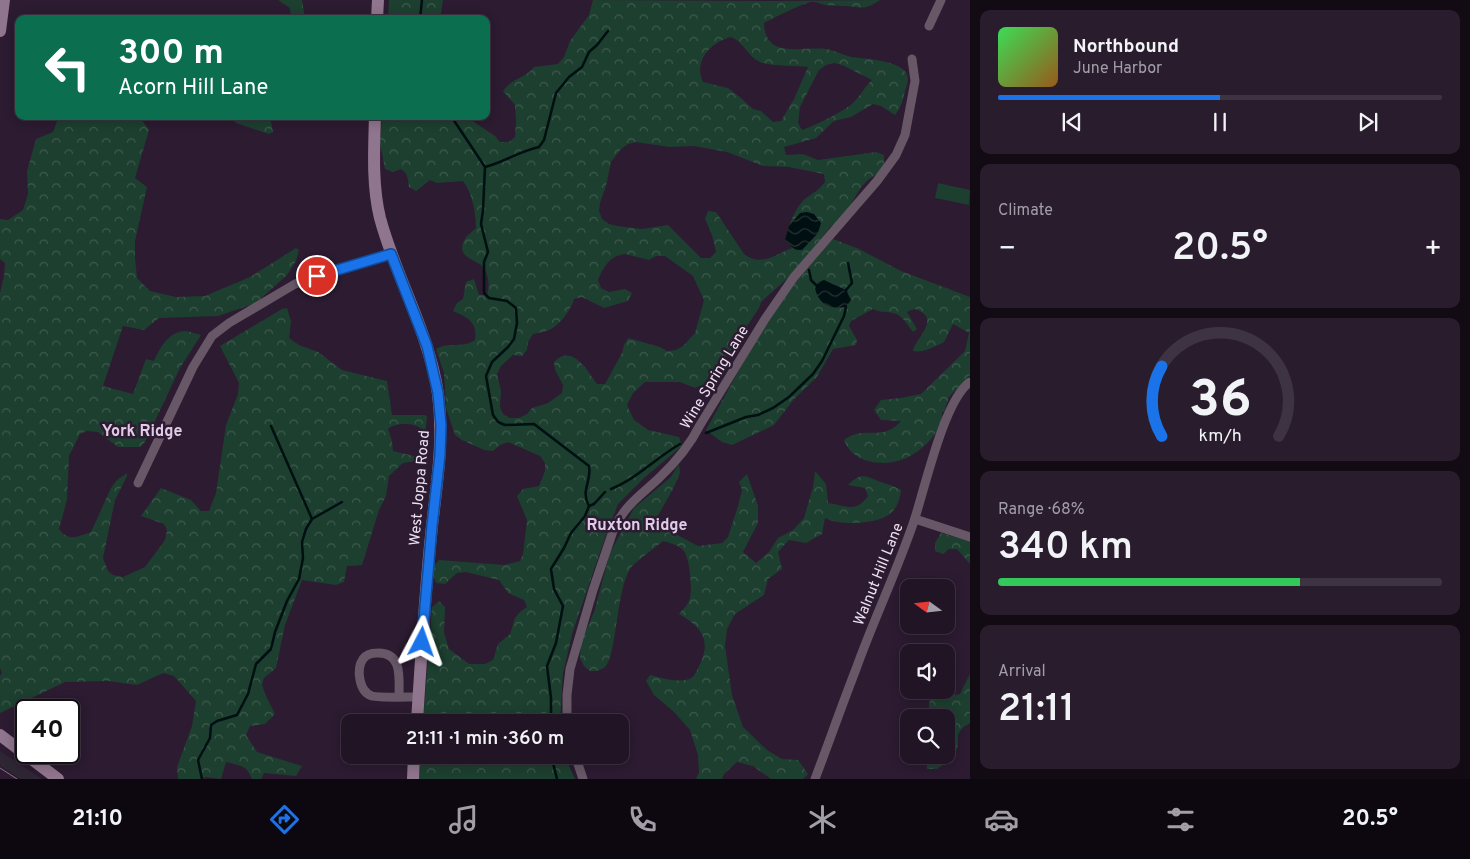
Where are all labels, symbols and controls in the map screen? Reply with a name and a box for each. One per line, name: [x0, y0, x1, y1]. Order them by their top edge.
text: 300 m: [118, 32, 224, 76]
icon: left: [35, 35, 100, 100]
text: Northbound: [1073, 35, 1179, 59]
text: June Harbor: [1073, 59, 1162, 79]
text: Acorn Hill Lane: [118, 75, 268, 102]
icon: previous: [1058, 108, 1086, 136]
icon: pause: [1206, 108, 1234, 136]
icon: next: [1354, 108, 1382, 136]
text: Climate: [998, 201, 1053, 221]
text: 20.5°: [1172, 225, 1268, 274]
text: −: [998, 232, 1016, 268]
text: +: [1424, 232, 1442, 268]
pin: [296, 255, 338, 297]
icon: arrive: [303, 262, 331, 290]
street label: Wine Spring Lane: [677, 323, 754, 433]
text: 36: [1188, 369, 1252, 435]
district label: York Ridge: [102, 422, 182, 442]
text: km/h: [1198, 425, 1242, 448]
street label: West Joppa Road: [406, 430, 435, 547]
text: Range · 68%: [998, 500, 1085, 520]
district label: Ruxton Ridge: [587, 516, 687, 536]
street label: Walnut Hill Lane: [850, 520, 909, 629]
text: 340 km: [998, 524, 1133, 573]
north arrow: [900, 579, 955, 634]
map controls: [900, 579, 955, 764]
position arrow: [395, 615, 447, 667]
button: sound: [900, 644, 955, 699]
text: Arrival: [998, 662, 1046, 682]
text: 21:11: [998, 686, 1075, 735]
speed limit sign: 40: [15, 699, 80, 764]
button: search: [900, 709, 955, 764]
text: 21:11 · 1 min · 360 m: [406, 727, 564, 751]
icon: directions: [267, 802, 302, 837]
icon: music: [446, 802, 481, 837]
icon: phone: [625, 802, 660, 837]
icon: climate: [805, 802, 840, 837]
icon: car: [984, 802, 1019, 837]
icon: filters: [1163, 802, 1198, 837]
text: 21:10: [72, 806, 123, 833]
text: 20.5°: [1342, 806, 1398, 833]

